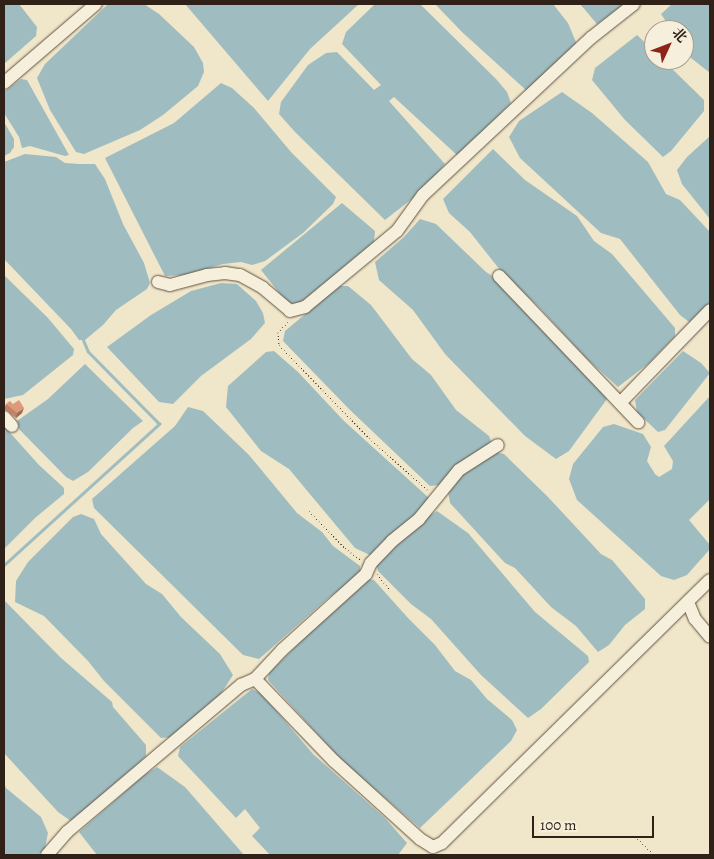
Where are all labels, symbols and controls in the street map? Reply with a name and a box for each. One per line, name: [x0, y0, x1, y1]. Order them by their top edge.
north arrow: [644, 20, 694, 70]
text: 北: [668, 24, 691, 47]
scale bar: [534, 806, 656, 838]
text: 100 m: [540, 815, 577, 835]

